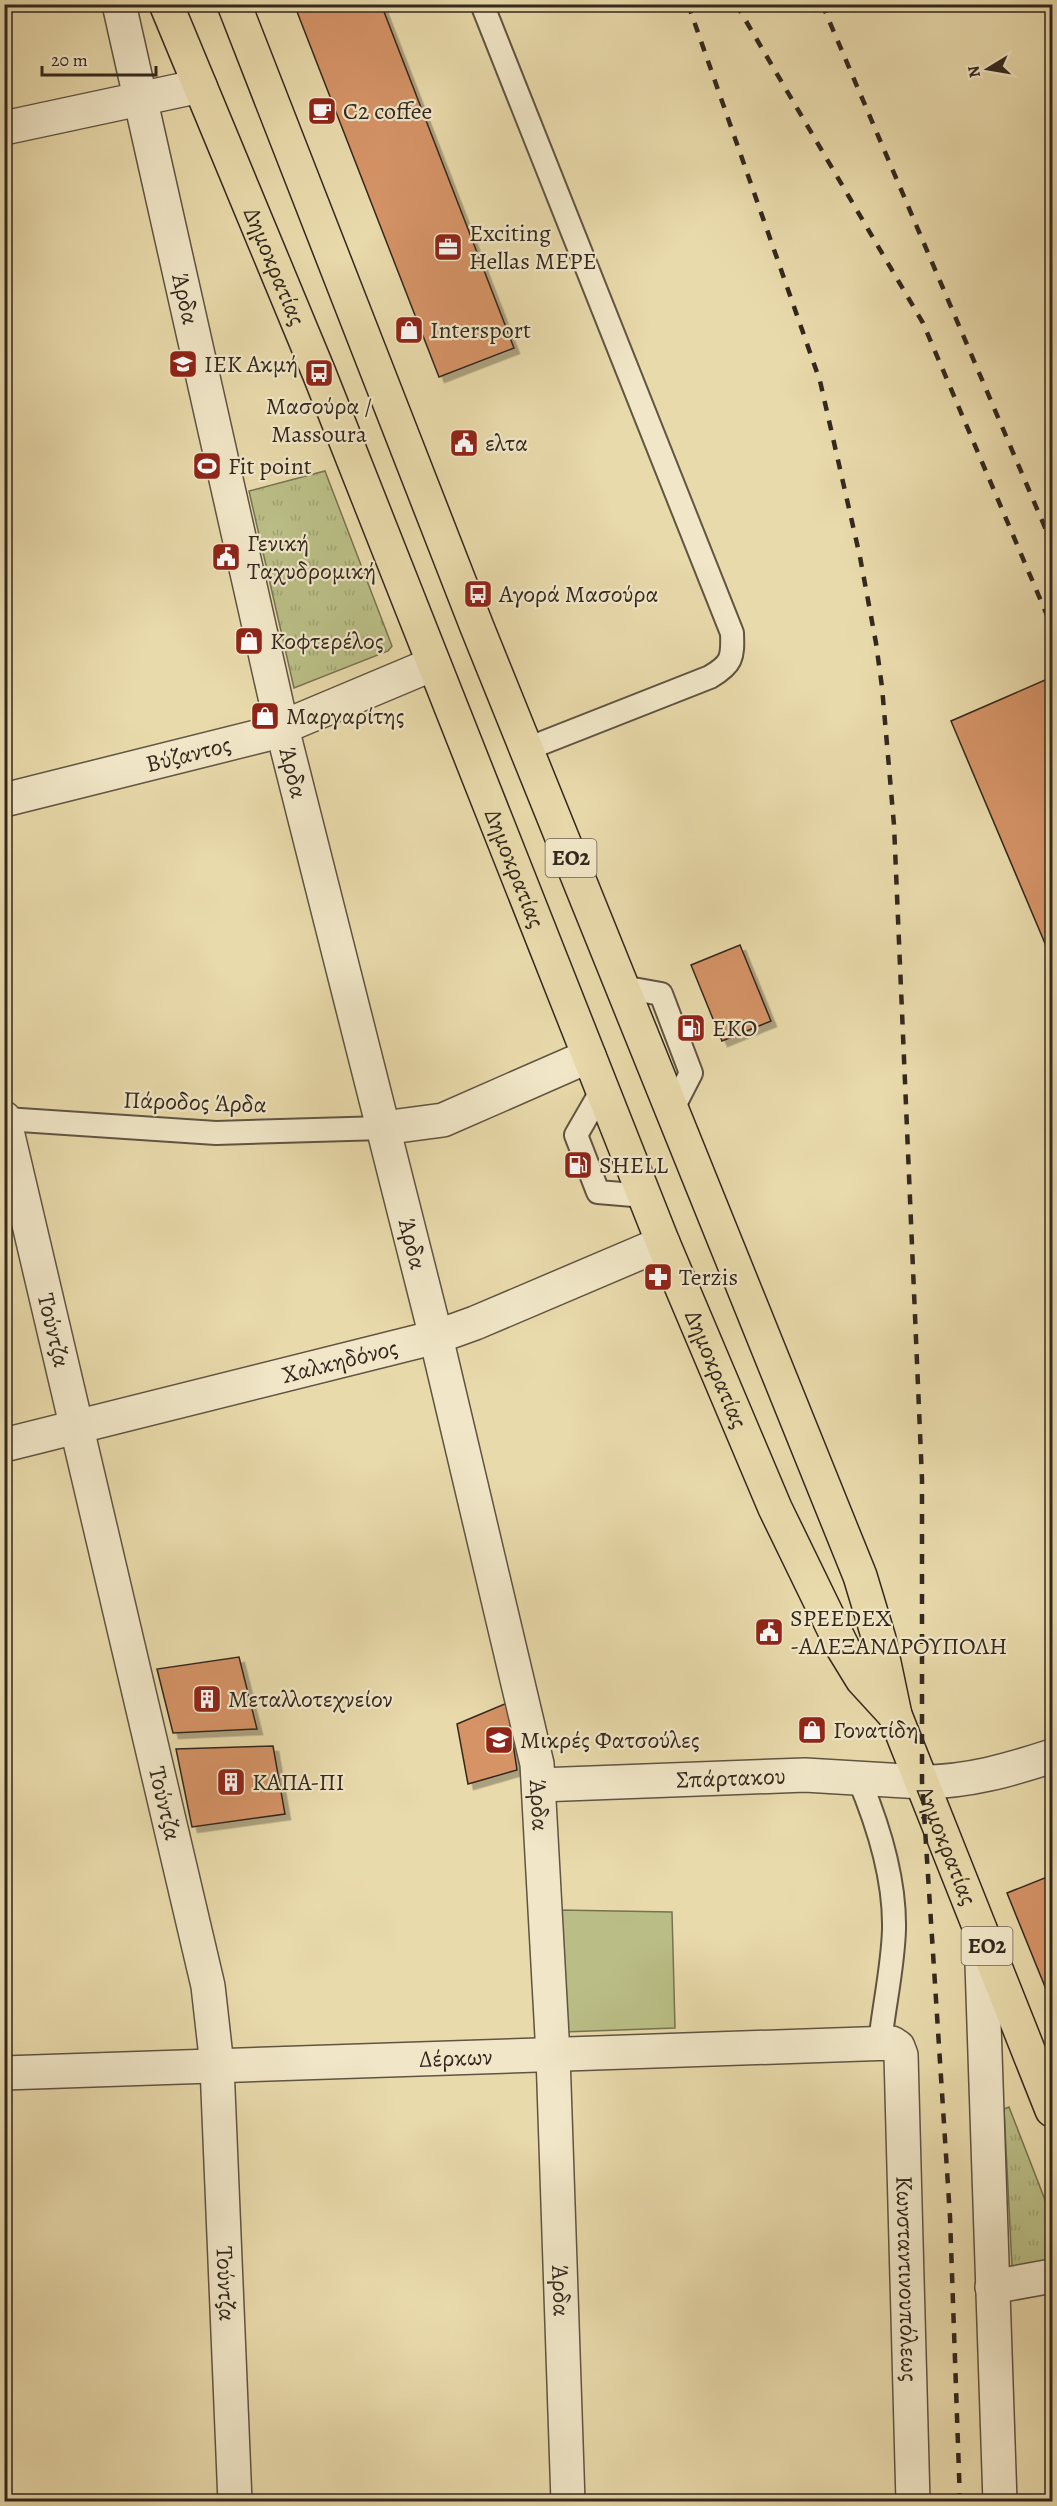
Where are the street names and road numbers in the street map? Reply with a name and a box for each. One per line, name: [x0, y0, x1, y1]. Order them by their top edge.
street label: Δημοκρατίας: [236, 202, 314, 330]
street label: Άρδα: [164, 270, 207, 328]
street label: Βύζαντος: [143, 728, 234, 780]
street label: Άρδα: [271, 743, 315, 802]
street label: Δημοκρατίας: [477, 804, 553, 932]
road number: ΕΟ2: [546, 839, 596, 877]
street label: Πάροδος Άρδα: [123, 1084, 267, 1120]
street label: Άρδα: [390, 1214, 434, 1273]
street label: Τούντζα: [30, 1290, 78, 1370]
street label: Δημοκρατίας: [677, 1305, 756, 1433]
street label: Χαλκηδόνος: [278, 1331, 401, 1391]
street label: Σπάρτακου: [676, 1760, 786, 1796]
street label: Τούντζα: [141, 1763, 189, 1844]
street label: Άρδα: [522, 1778, 557, 1832]
street label: Δημοκρατίας: [909, 1781, 985, 1910]
road number: ΕΟ2: [962, 1927, 1012, 1965]
street label: Δέρκων: [419, 2041, 493, 2075]
street label: Κωνσταντινουπόλεως: [888, 2175, 926, 2382]
street label: Τούντζα: [208, 2246, 244, 2322]
street label: Άρδα: [544, 2264, 578, 2317]

